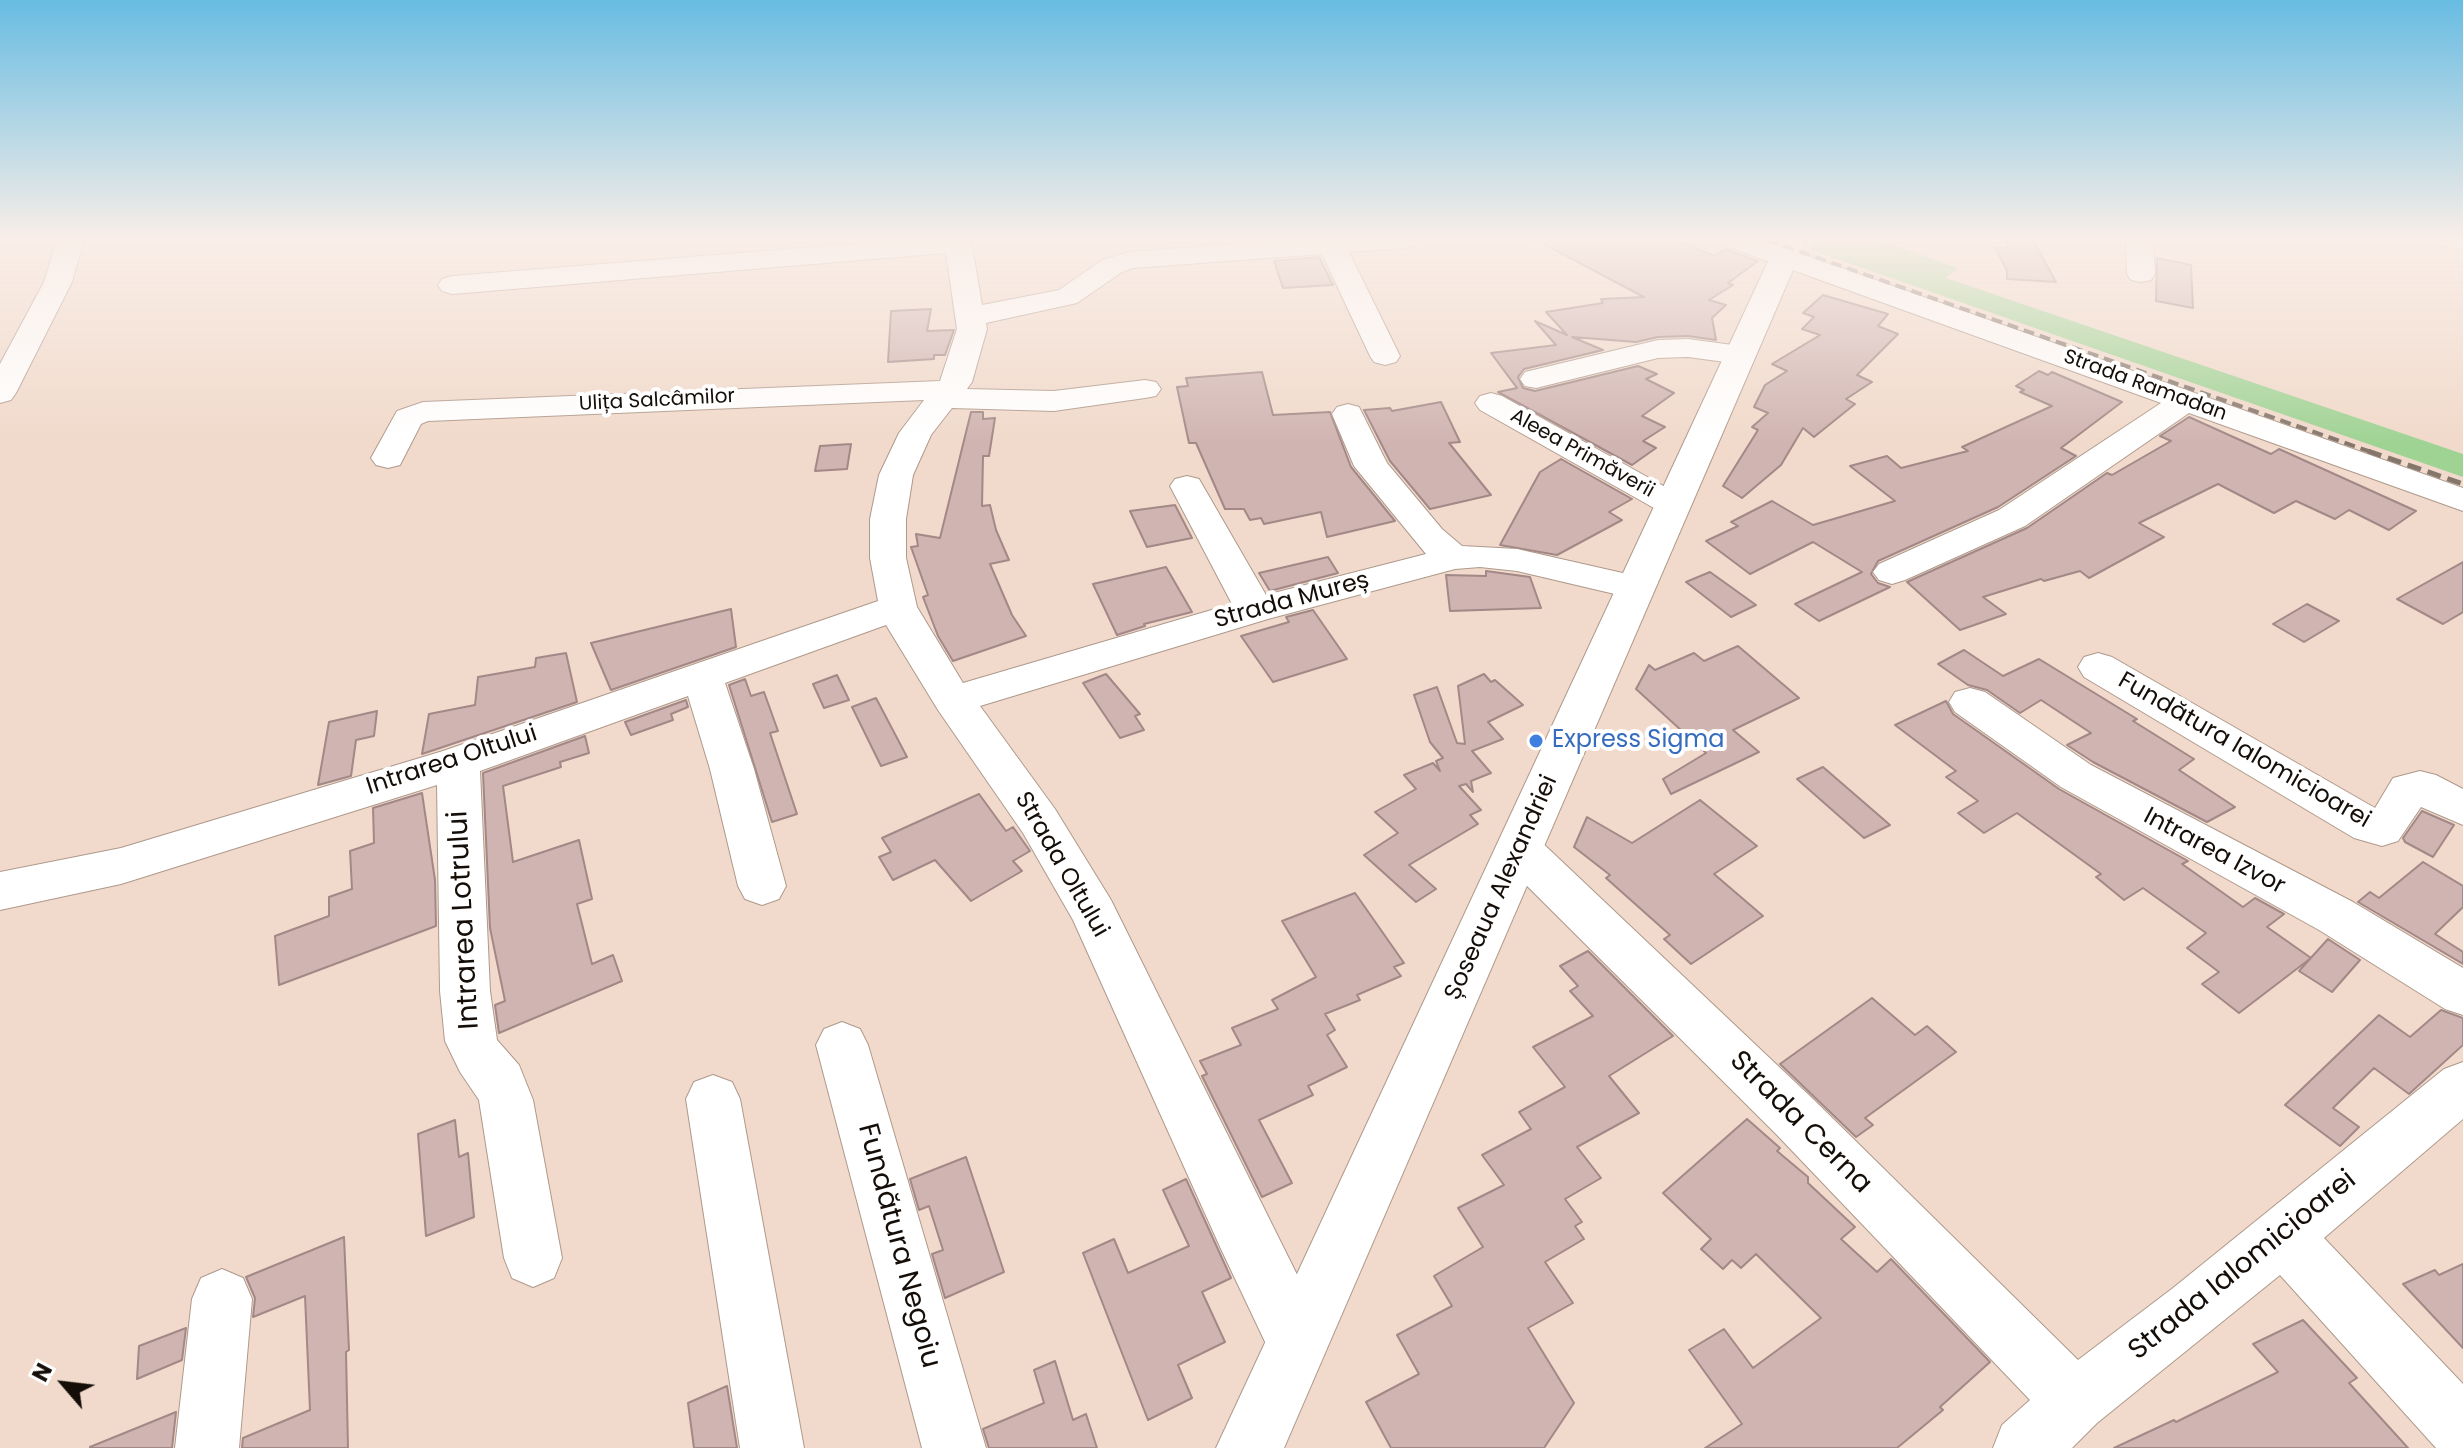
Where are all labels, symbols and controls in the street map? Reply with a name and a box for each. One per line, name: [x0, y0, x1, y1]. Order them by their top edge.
street label: Strada Ramadan: [2060, 345, 2230, 427]
street label: Ulița Salcâmilor: [578, 385, 736, 417]
street label: Aleea Primăverii: [1506, 404, 1658, 504]
street label: Strada Mureș: [1211, 566, 1373, 636]
street label: Fundătura Ialomicioarei: [2113, 667, 2375, 835]
street label: Intrarea Oltului: [363, 720, 541, 802]
place label: Express Sigma: [1552, 727, 1724, 755]
marker: Express Sigma: [1527, 732, 1545, 750]
street label: Șoseaua Alexandriei: [1439, 771, 1565, 1005]
street label: Strada Oltului: [1008, 787, 1114, 943]
street label: Intrarea Izvor: [2138, 803, 2290, 901]
street label: Intrarea Lotrului: [442, 810, 488, 1030]
street label: Strada Cerna: [1722, 1045, 1878, 1201]
street label: Fundătura Negoiu: [849, 1120, 947, 1372]
street label: Strada Ialomicioarei: [2122, 1164, 2364, 1368]
north arrow: [24, 1344, 104, 1424]
text: N: [25, 1358, 60, 1387]

